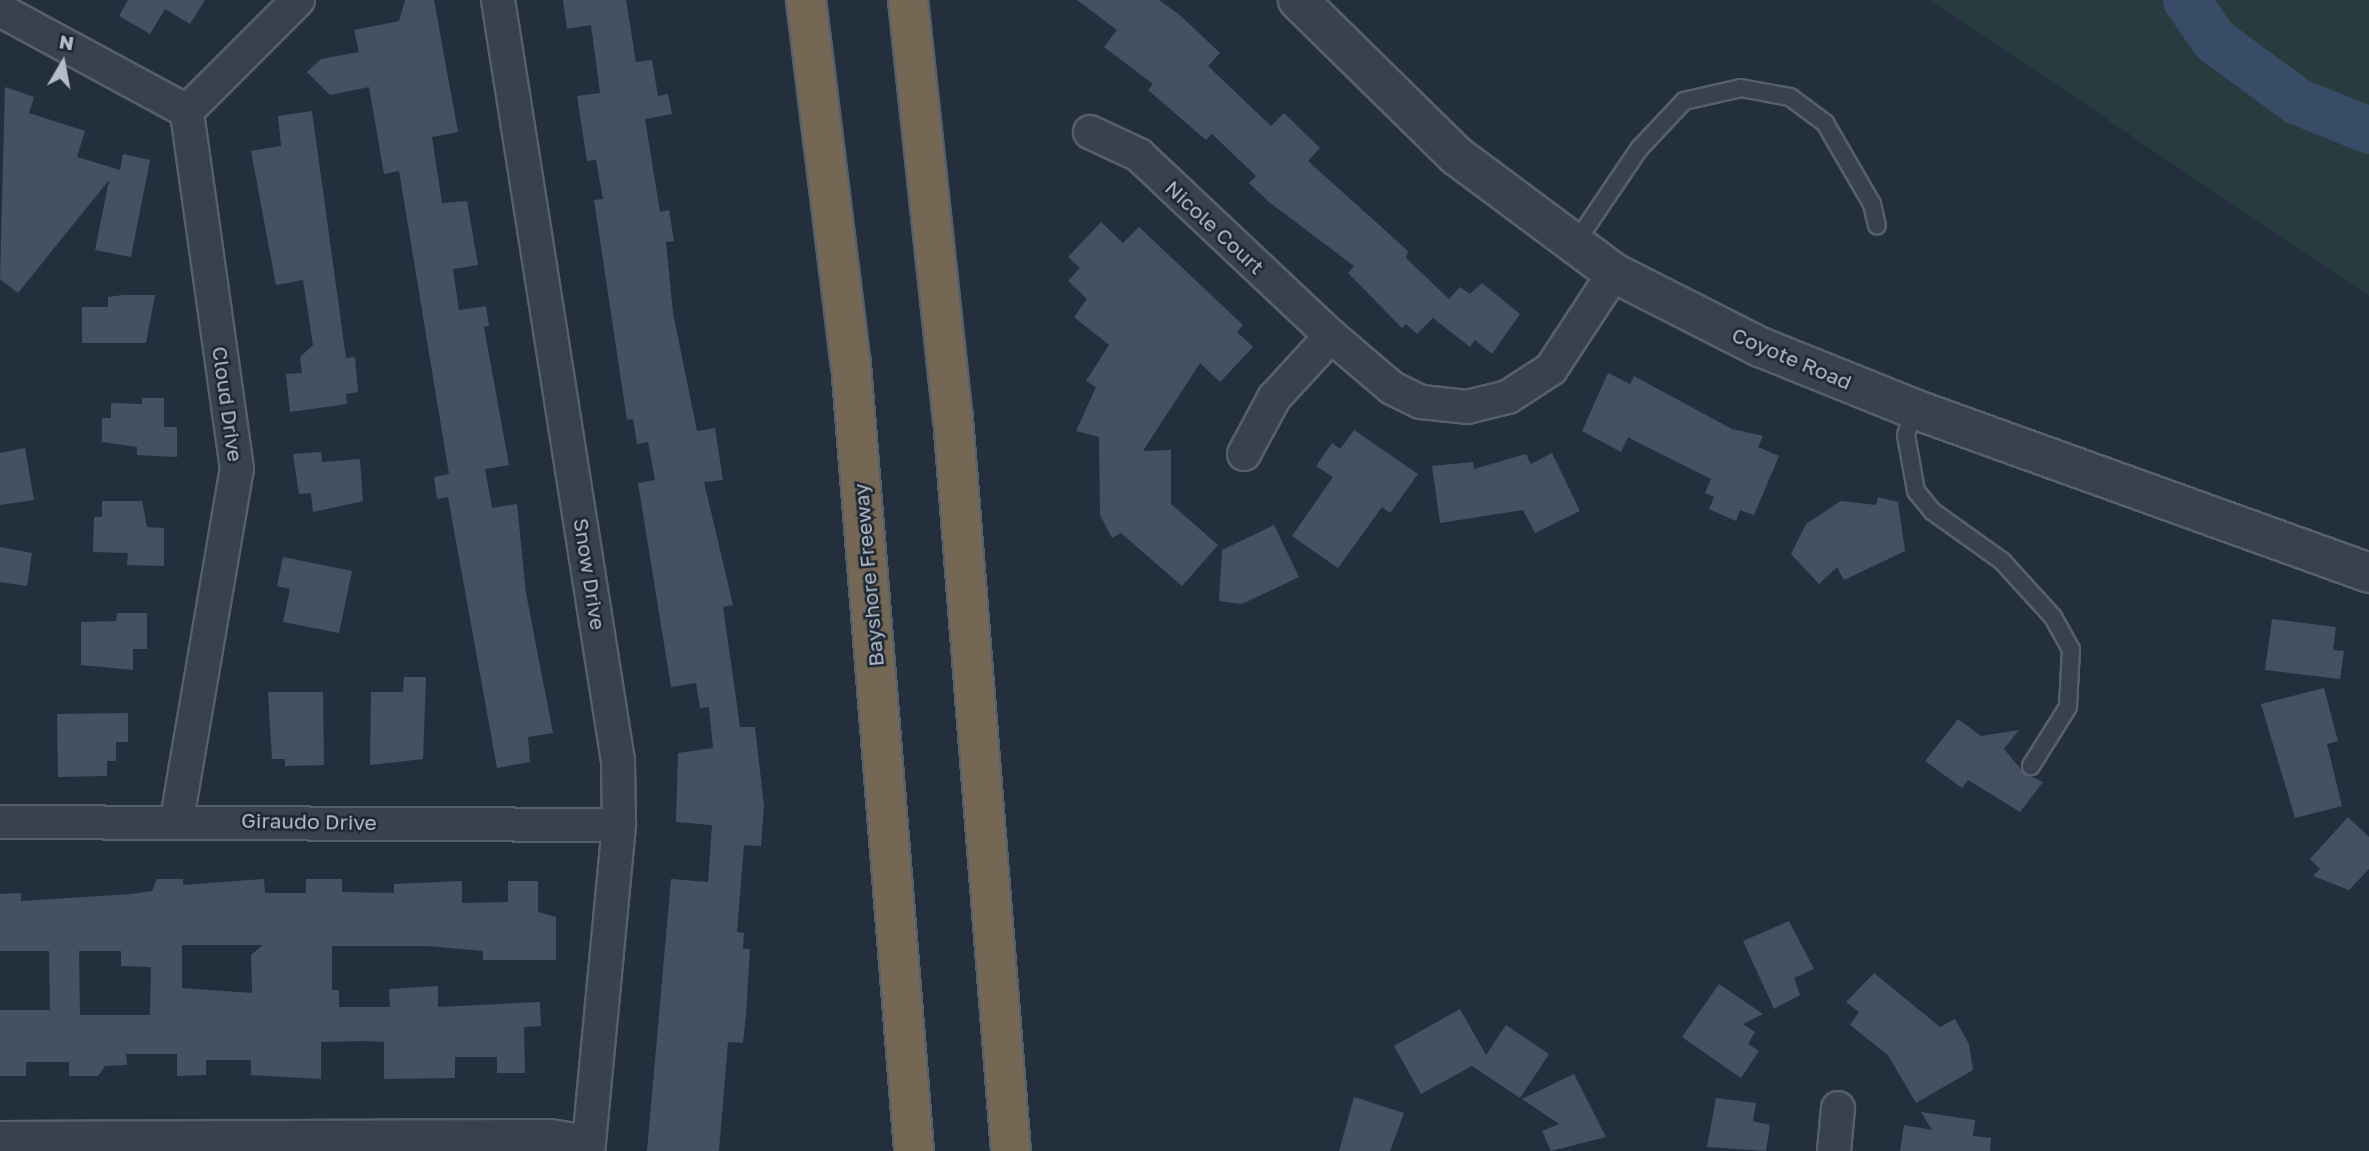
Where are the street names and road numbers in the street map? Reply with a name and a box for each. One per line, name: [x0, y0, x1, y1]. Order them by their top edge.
street label: Nicole Court: [1160, 175, 1270, 279]
street label: Coyote Road: [1728, 321, 1856, 395]
street label: Cloud Drive: [207, 345, 249, 463]
street label: Bayshore Freeway: [847, 482, 889, 668]
street label: Snow Drive: [569, 516, 611, 632]
street label: Giraudo Drive: [241, 807, 377, 835]

